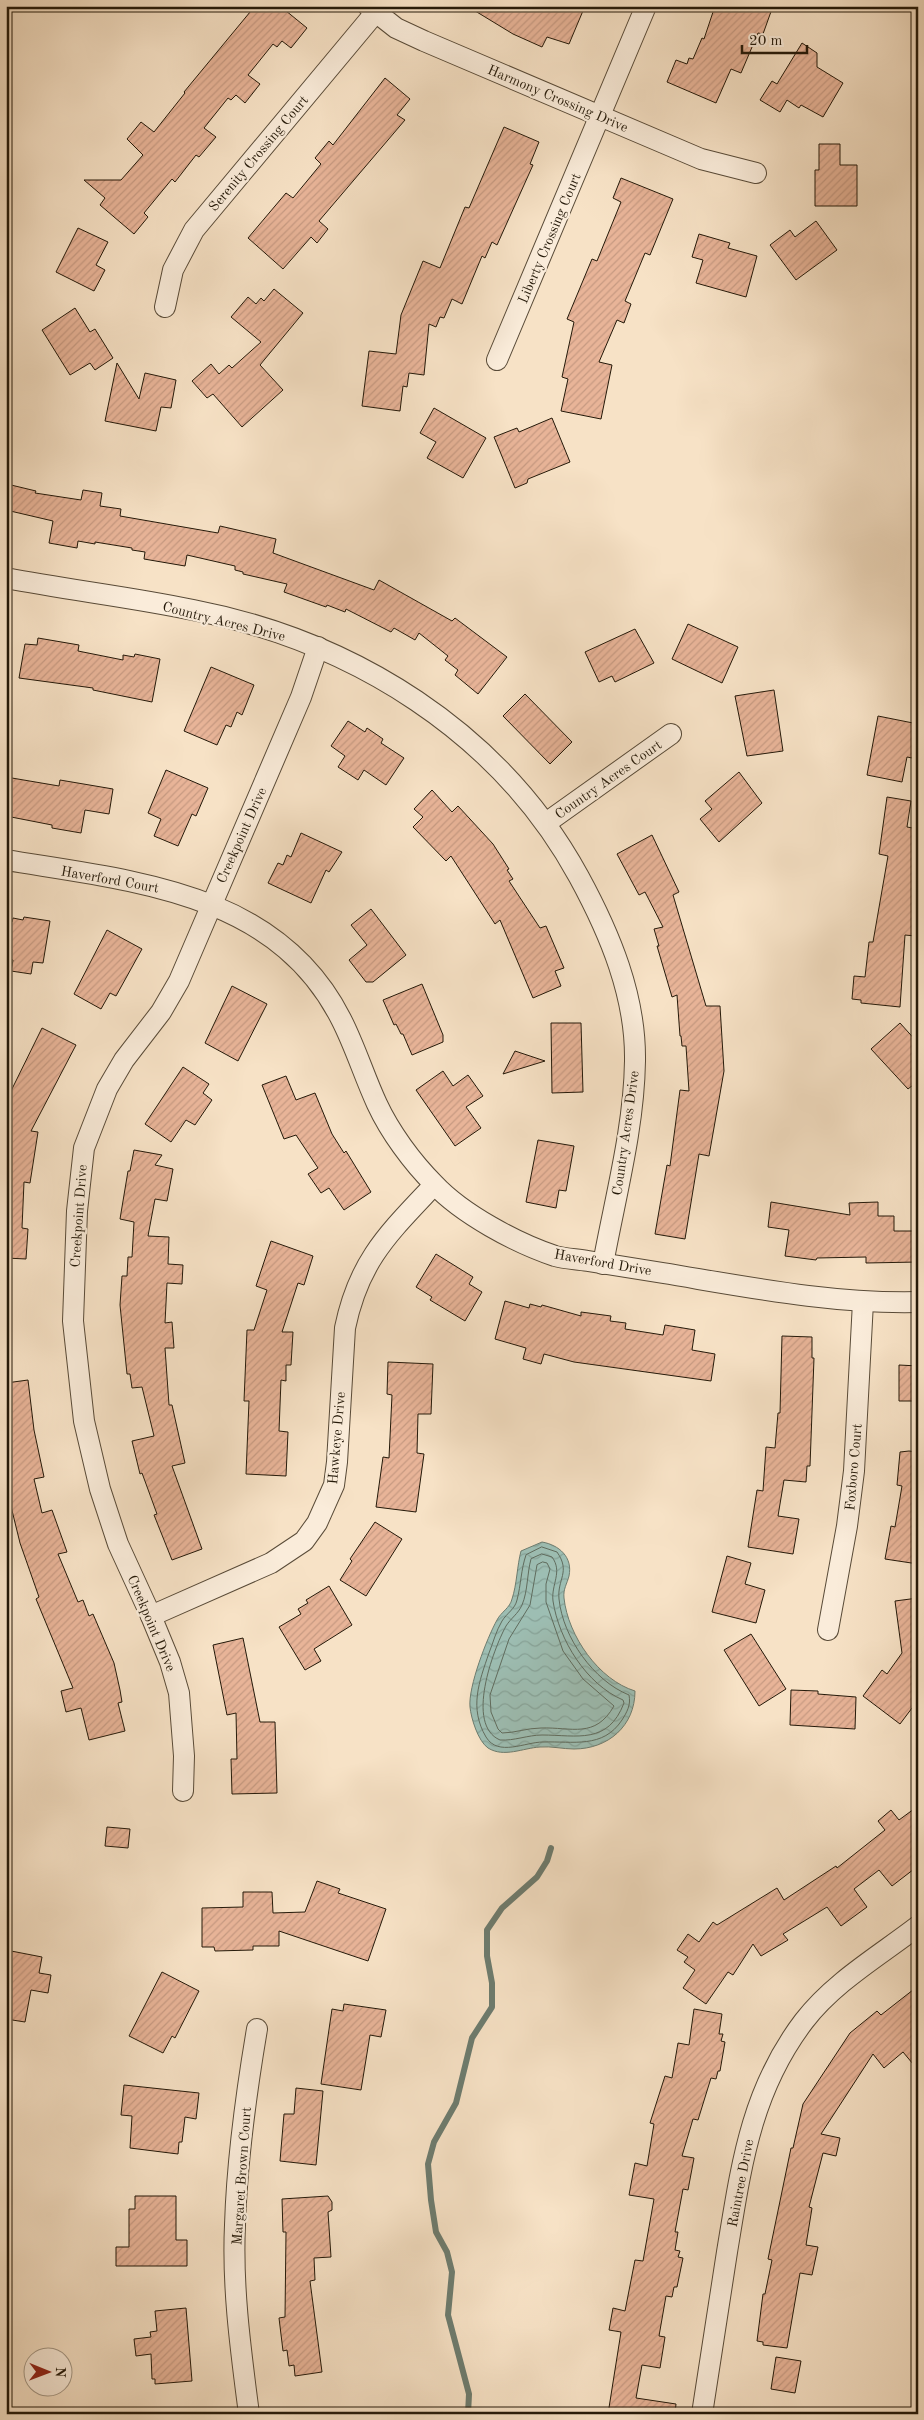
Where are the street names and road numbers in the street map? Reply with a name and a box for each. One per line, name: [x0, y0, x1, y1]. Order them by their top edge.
street label: Harmony Crossing Drive: [485, 63, 630, 135]
street label: Serenity Crossing Court: [206, 93, 311, 214]
street label: Liberty Crossing Court: [516, 171, 584, 306]
street label: Country Acres Drive: [161, 600, 287, 644]
street label: Country Acres Court: [553, 738, 665, 822]
street label: Creekpoint Drive: [215, 785, 269, 885]
street label: Haverford Court: [60, 864, 160, 896]
street label: Country Acres Drive: [610, 1070, 642, 1196]
street label: Creekpoint Drive: [68, 1164, 90, 1268]
street label: Haverford Drive: [553, 1248, 653, 1278]
street label: Hawkeye Drive: [326, 1391, 348, 1485]
street label: Foxboro Court: [843, 1423, 865, 1511]
street label: Creekpoint Drive: [124, 1573, 178, 1674]
street label: Margaret Brown Court: [230, 2106, 254, 2246]
street label: Raintree Drive: [726, 2138, 756, 2228]

